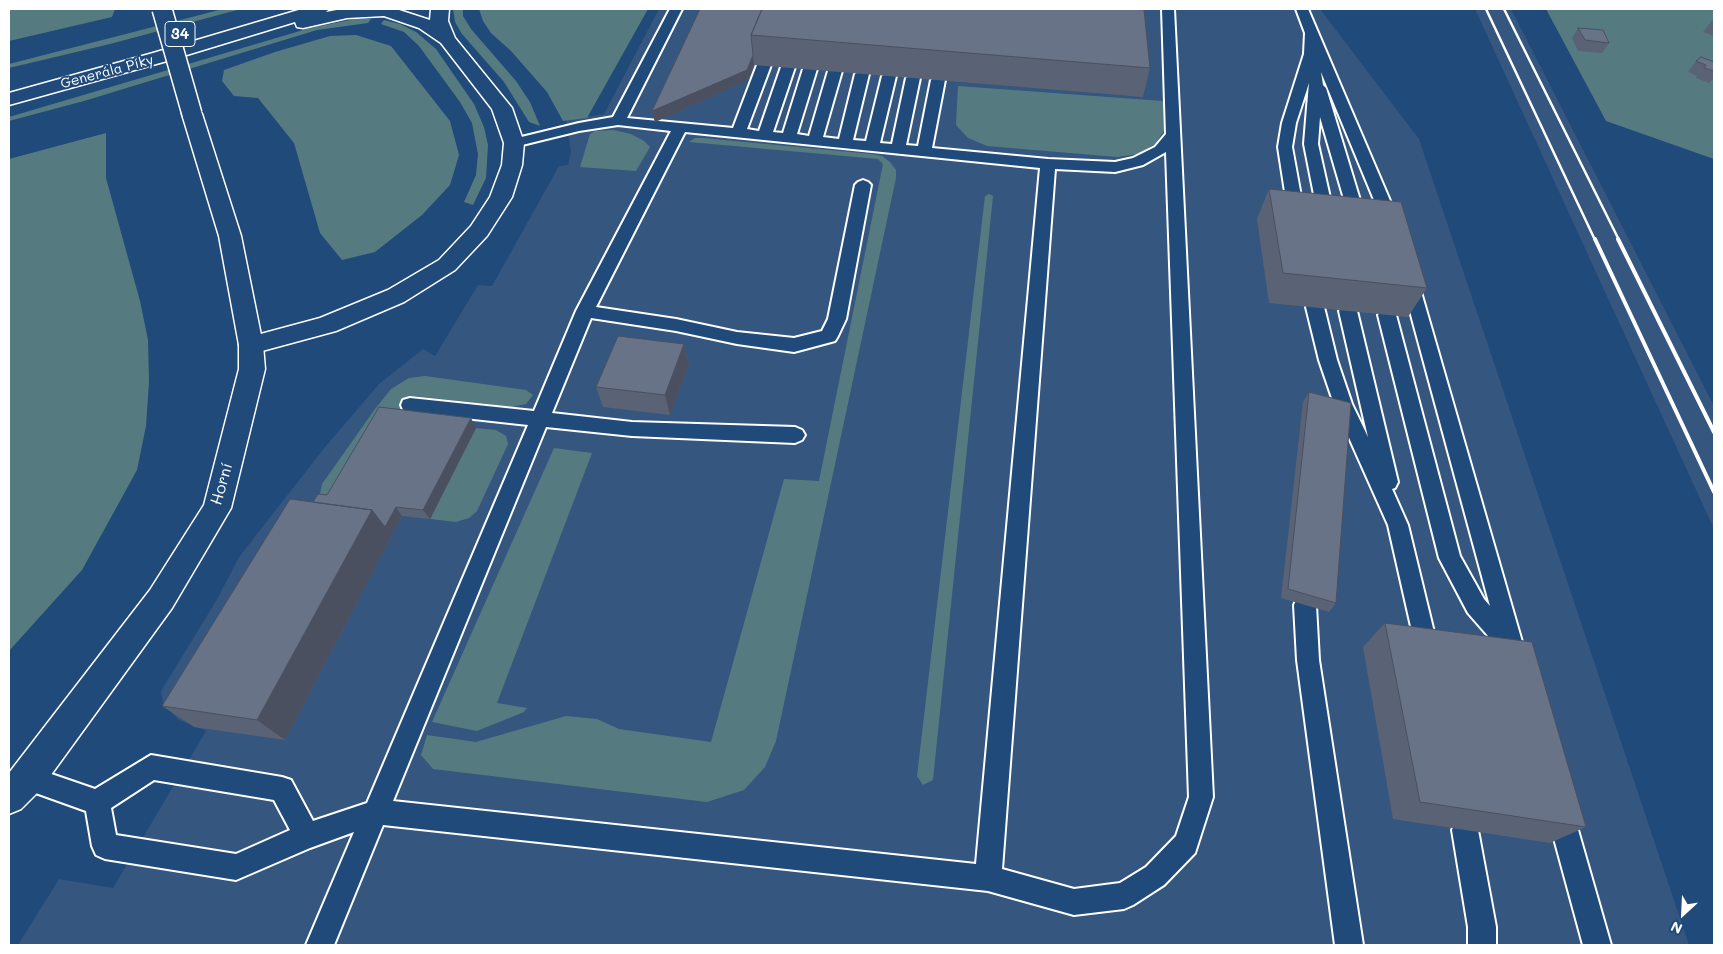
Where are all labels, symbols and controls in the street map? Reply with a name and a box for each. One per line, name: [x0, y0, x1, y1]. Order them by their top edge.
road number: 34: [165, 22, 195, 46]
street label: Generála Píky: [59, 52, 155, 92]
street label: Horní: [207, 461, 237, 507]
north arrow: [1658, 889, 1708, 939]
text: N: [1668, 917, 1685, 939]

